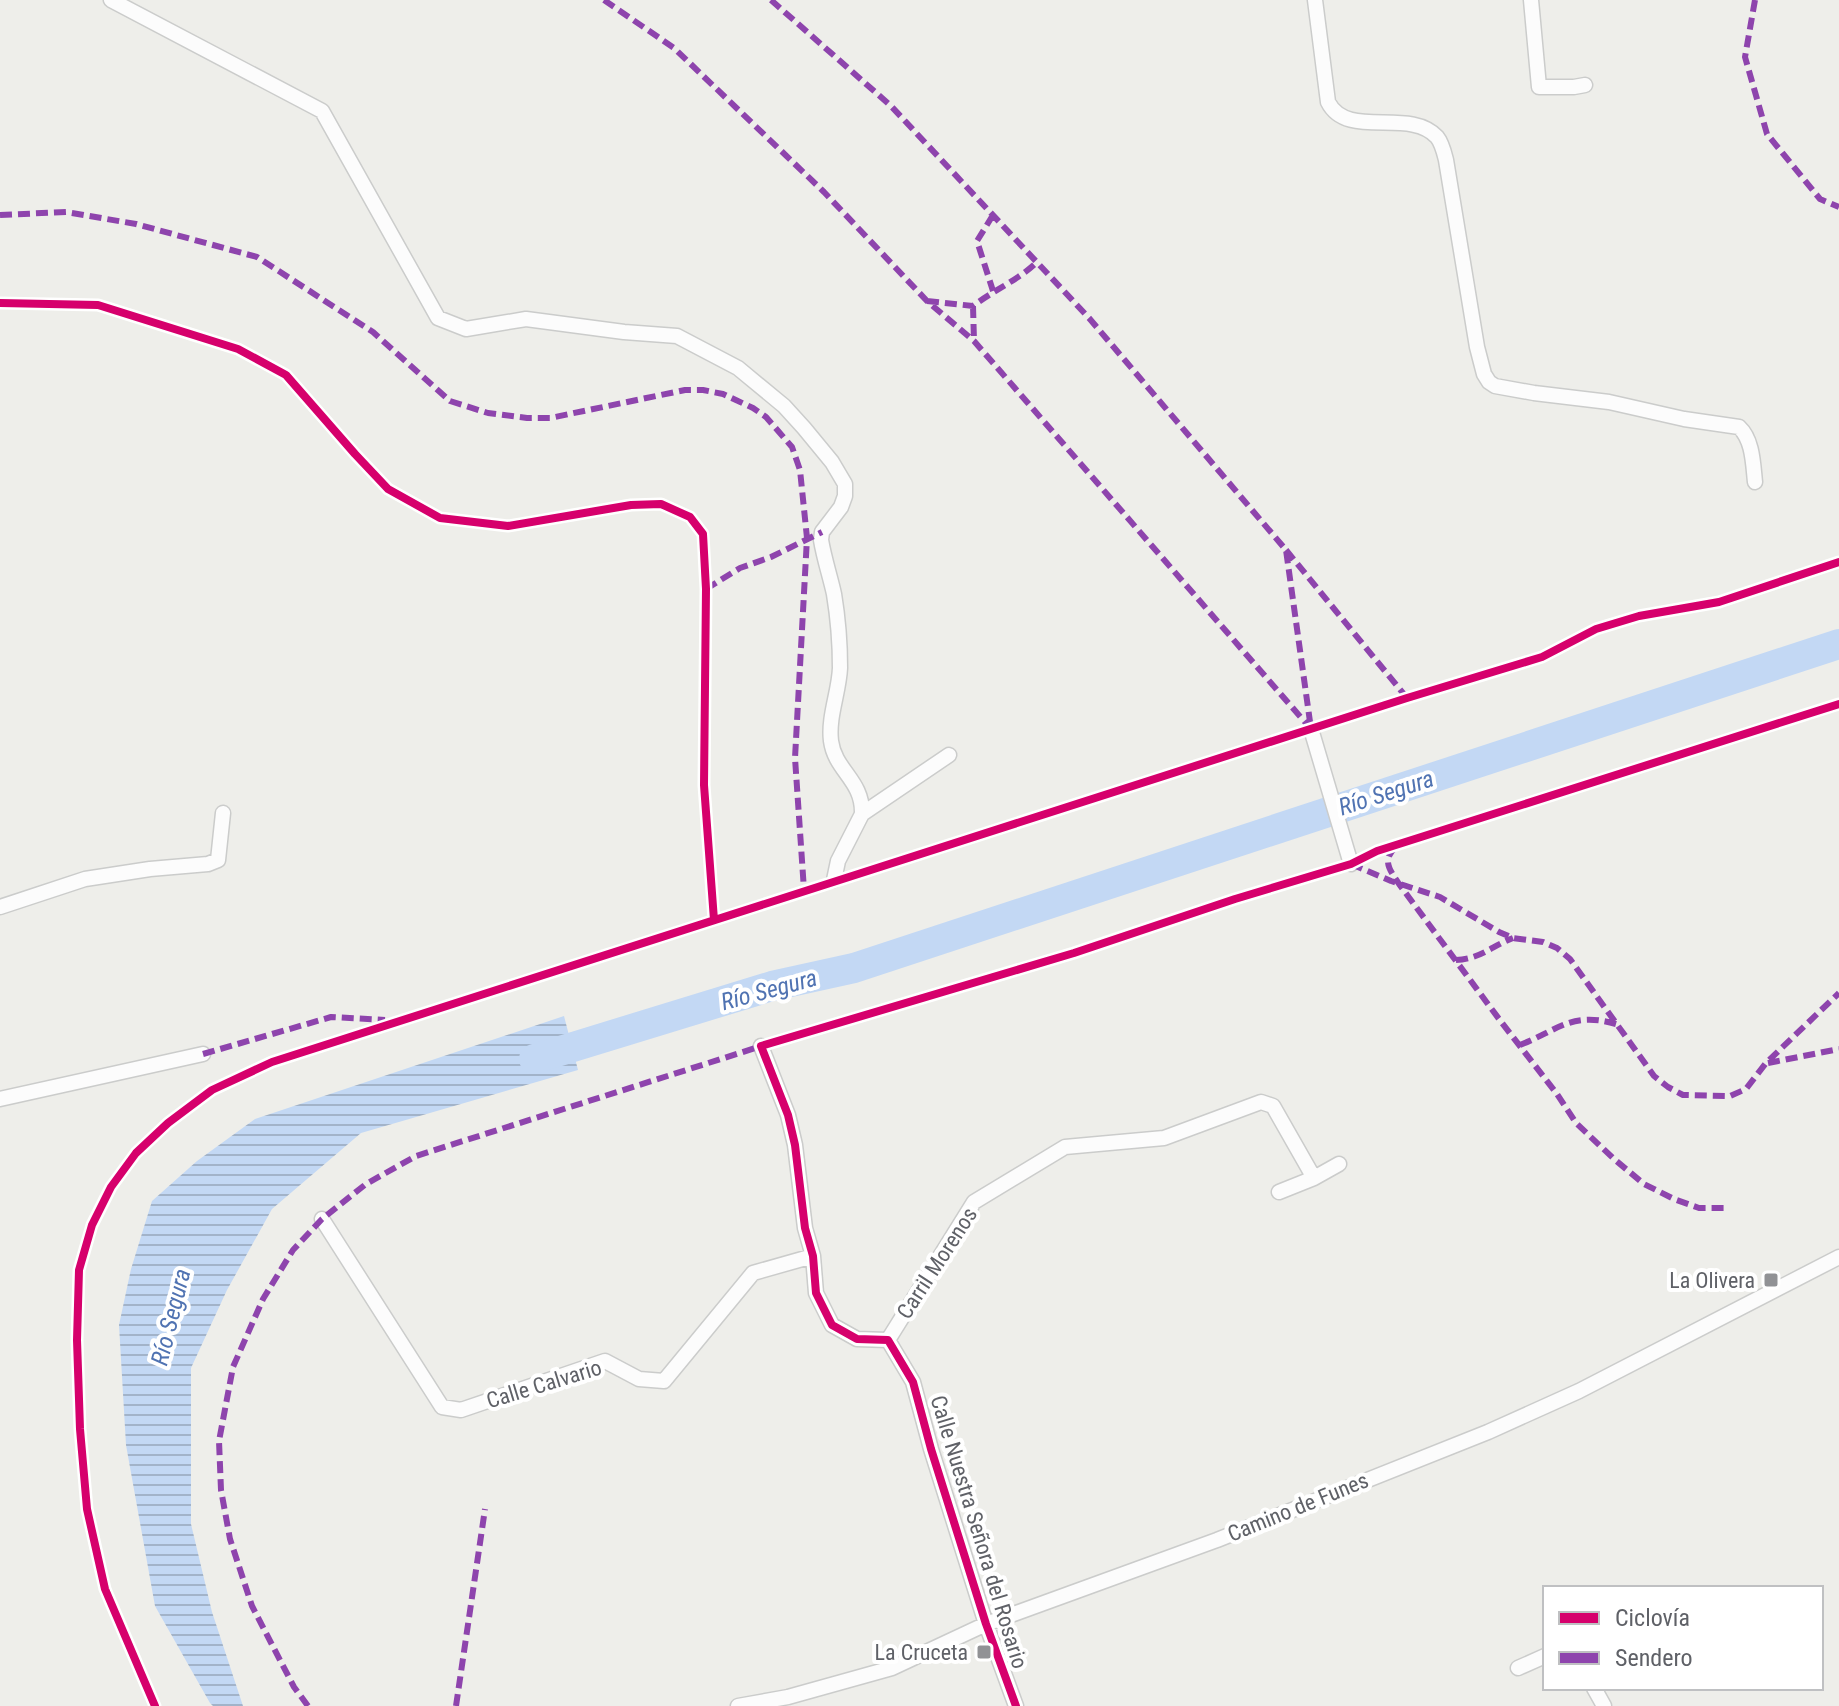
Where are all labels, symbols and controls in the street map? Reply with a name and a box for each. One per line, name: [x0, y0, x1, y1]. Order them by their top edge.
water label: Río Segura: [1335, 764, 1437, 822]
water label: Río Segura: [718, 964, 820, 1016]
street label: Carril Morenos: [892, 1203, 982, 1323]
water label: Río Segura: [146, 1266, 196, 1368]
place label: La Olivera: [1669, 1268, 1755, 1293]
marker: La Olivera: [1762, 1271, 1780, 1289]
street label: Calle Calvario: [483, 1355, 605, 1413]
street label: Calle Nuestra Señora del Rosario: [926, 1392, 1032, 1672]
street label: Camino de Funes: [1224, 1467, 1372, 1547]
legend: [1543, 1586, 1823, 1690]
text: Ciclovía: [1615, 1604, 1690, 1632]
place label: La Cruceta: [875, 1640, 968, 1665]
marker: La Cruceta: [975, 1643, 993, 1661]
text: Sendero: [1615, 1644, 1693, 1672]

